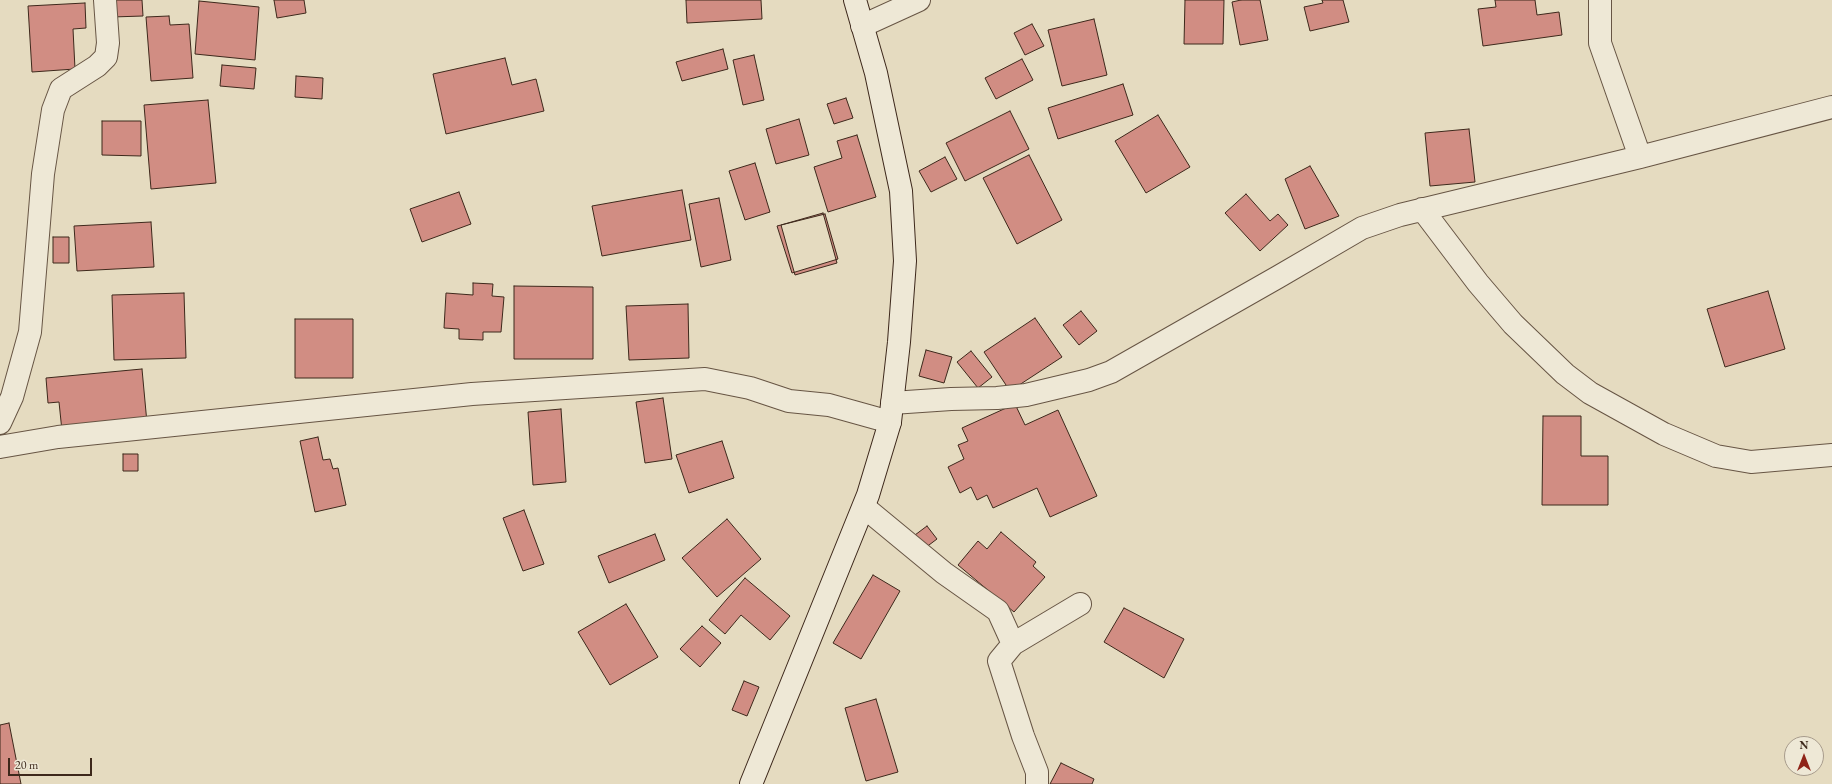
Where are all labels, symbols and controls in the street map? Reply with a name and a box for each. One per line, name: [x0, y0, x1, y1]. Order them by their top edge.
north arrow: [1784, 736, 1824, 776]
text: N: [1800, 738, 1808, 752]
scale bar: [10, 750, 94, 776]
text: 20 m: [15, 757, 38, 773]

